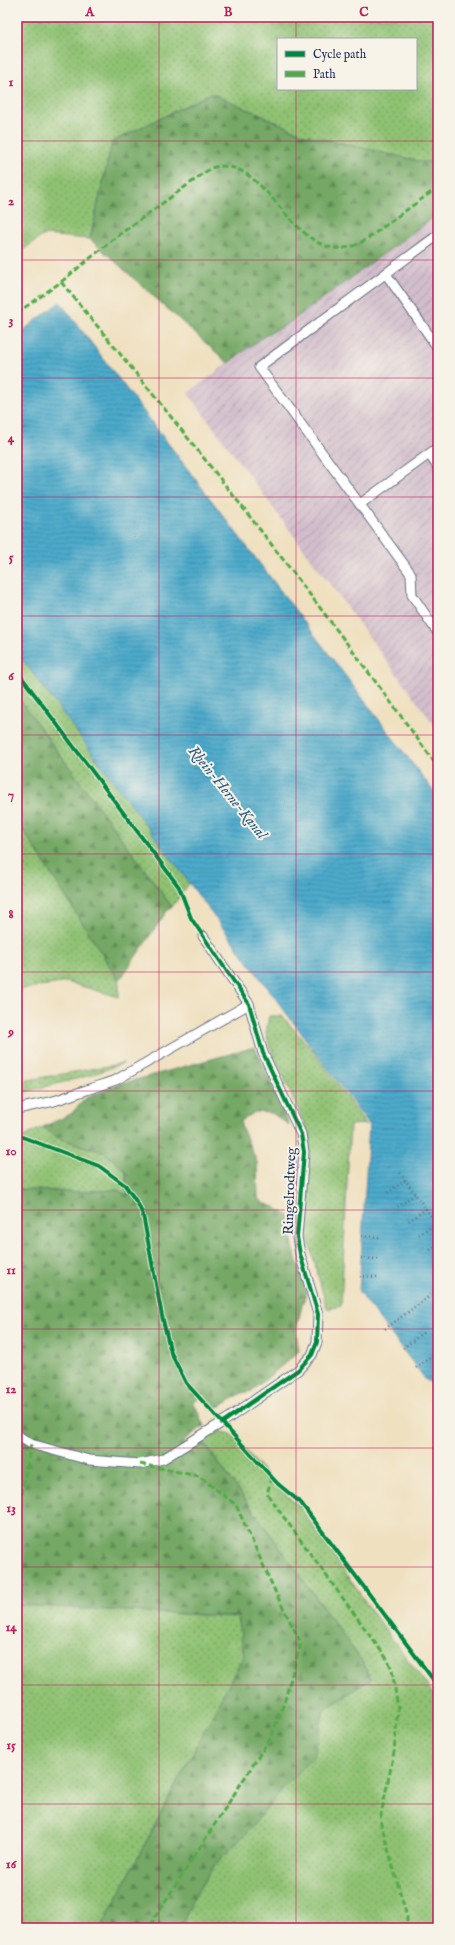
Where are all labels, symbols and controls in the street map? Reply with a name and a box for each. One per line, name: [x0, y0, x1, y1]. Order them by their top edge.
text: A: [85, 4, 96, 21]
text: B: [224, 4, 233, 21]
text: C: [359, 4, 369, 21]
legend: [277, 38, 417, 90]
text: Cycle path: [313, 47, 367, 63]
text: Path: [313, 67, 336, 82]
text: 1: [9, 74, 14, 91]
text: 2: [8, 193, 14, 210]
text: 3: [9, 312, 14, 329]
text: 4: [8, 430, 15, 447]
text: 5: [9, 549, 14, 566]
text: 6: [8, 668, 14, 685]
water label: Rhein-Herne-Kanal: [184, 742, 272, 844]
text: 7: [8, 787, 14, 804]
text: 8: [8, 906, 14, 923]
text: 9: [7, 1024, 14, 1041]
text: 10: [5, 1143, 17, 1160]
street label: Ringelrodtweg: [279, 1146, 301, 1235]
text: 11: [6, 1262, 16, 1279]
text: 12: [6, 1381, 16, 1398]
text: 13: [6, 1500, 16, 1517]
text: 14: [5, 1619, 17, 1636]
text: 15: [6, 1737, 16, 1754]
text: 16: [6, 1856, 17, 1873]

